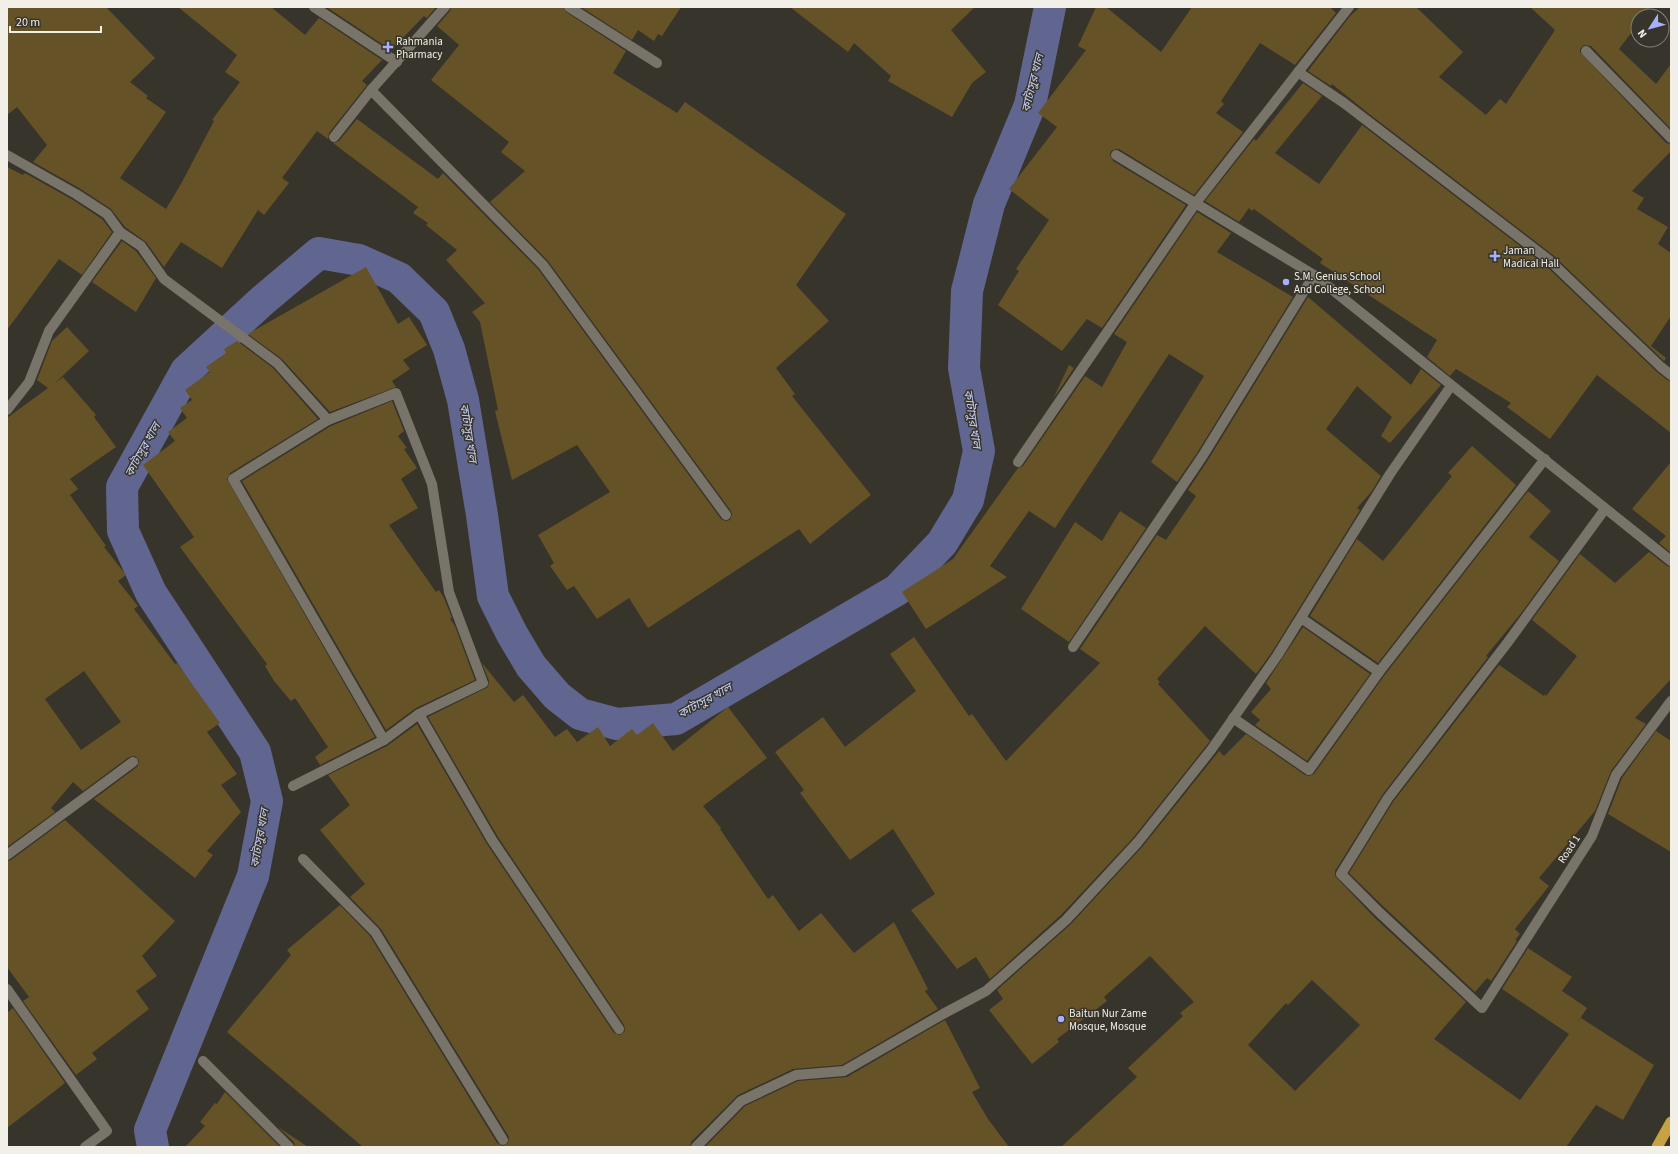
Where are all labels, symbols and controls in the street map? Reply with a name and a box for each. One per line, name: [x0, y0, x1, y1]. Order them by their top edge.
scale bar: [10, 8, 101, 34]
north arrow: [1630, 8, 1670, 48]
text: 20 m: [16, 14, 40, 31]
text: N: [1634, 26, 1651, 41]
place label: Rahmania Pharmacy: [396, 34, 443, 62]
marker: Rahmania Pharmacy: [383, 42, 393, 52]
water label: কাটাসুর খাল: [1018, 50, 1049, 114]
place label: Jaman Madical Hall: [1503, 243, 1559, 271]
marker: Jaman Madical Hall: [1490, 251, 1500, 261]
place label: S.M. Genius School And College, School: [1294, 269, 1385, 297]
marker: S.M. Genius School And College, School: [1281, 277, 1291, 287]
water label: কাটাসুর খাল: [959, 388, 985, 452]
water label: কাটাসুর খাল: [455, 402, 481, 466]
water label: কাটাসুর খাল: [121, 418, 166, 480]
water label: কাটাসুর খাল: [675, 678, 737, 723]
water label: কাটাসুর খাল: [246, 805, 274, 869]
street label: Road 1: [1554, 832, 1584, 866]
place label: Baitun Nur Zame Mosque, Mosque: [1069, 1006, 1147, 1034]
marker: Baitun Nur Zame Mosque, Mosque: [1056, 1014, 1066, 1024]

